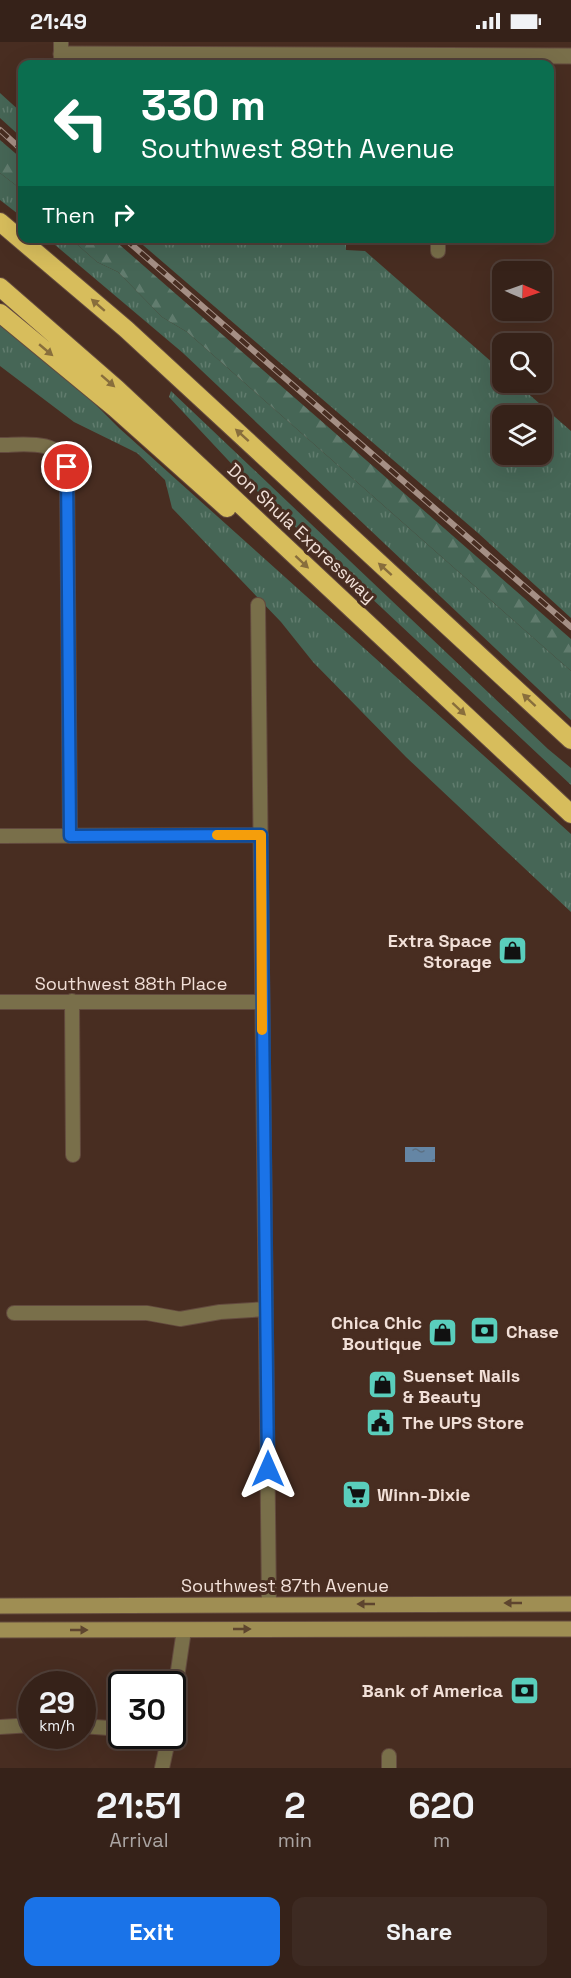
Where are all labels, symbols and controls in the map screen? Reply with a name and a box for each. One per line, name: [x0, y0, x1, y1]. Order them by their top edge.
text: 21:49: [30, 7, 87, 35]
text: 330 m: [141, 79, 266, 132]
icon: left: [42, 84, 120, 162]
text: Southwest 89th Avenue: [141, 131, 454, 166]
icon: right: [107, 198, 140, 231]
text: Then: [42, 201, 95, 229]
north arrow: [492, 261, 552, 321]
map controls: [492, 261, 552, 465]
one-way arrow: [90, 298, 105, 312]
button: search: [492, 333, 552, 393]
one-way arrow: [38, 343, 53, 356]
one-way arrow: [100, 374, 115, 388]
button: layers: [492, 405, 552, 465]
one-way arrow: [235, 428, 250, 442]
pin: [41, 441, 92, 492]
icon: arrive: [50, 450, 83, 483]
street label: Don Shula Expressway: [223, 458, 381, 608]
one-way arrow: [295, 554, 309, 568]
one-way arrow: [377, 562, 392, 576]
one-way arrow: [521, 693, 536, 707]
one-way arrow: [451, 702, 466, 715]
place label: Extra Space Storage: [388, 929, 492, 973]
shop icon: Extra Space Storage: [497, 934, 529, 966]
street label: Southwest 88th Place: [35, 972, 227, 995]
place label: Chica Chic Boutique: [331, 1311, 422, 1355]
bank icon: Chase: [469, 1315, 501, 1347]
shop icon: Chica Chic Boutique: [427, 1316, 459, 1348]
place label: Chase: [506, 1320, 559, 1343]
place label: Suenset Nails & Beauty: [403, 1364, 520, 1408]
shop icon: Suenset Nails & Beauty: [366, 1369, 398, 1401]
public building icon: The UPS Store: [365, 1406, 397, 1438]
place label: The UPS Store: [402, 1411, 524, 1434]
position arrow: [236, 1437, 300, 1501]
supermarket icon: Winn-Dixie: [340, 1478, 372, 1510]
place label: Winn-Dixie: [377, 1483, 471, 1506]
street label: Southwest 87th Avenue: [181, 1574, 389, 1597]
one-way arrow: [503, 1598, 522, 1608]
one-way arrow: [356, 1599, 375, 1609]
one-way arrow: [233, 1624, 252, 1634]
one-way arrow: [70, 1625, 89, 1635]
speed limit sign: 30: [108, 1671, 186, 1749]
bank icon: Bank of America: [508, 1674, 540, 1706]
place label: Bank of America: [362, 1679, 504, 1702]
text: 29: [39, 1683, 75, 1722]
text: km/h: [39, 1716, 75, 1735]
text: 21:51: [96, 1783, 182, 1829]
text: 2: [284, 1783, 306, 1829]
text: 620: [408, 1783, 475, 1829]
text: Arrival: [109, 1827, 169, 1853]
text: min: [278, 1827, 312, 1853]
text: m: [433, 1827, 450, 1853]
button: Exit: [24, 1897, 280, 1966]
button: Share: [292, 1897, 547, 1966]

